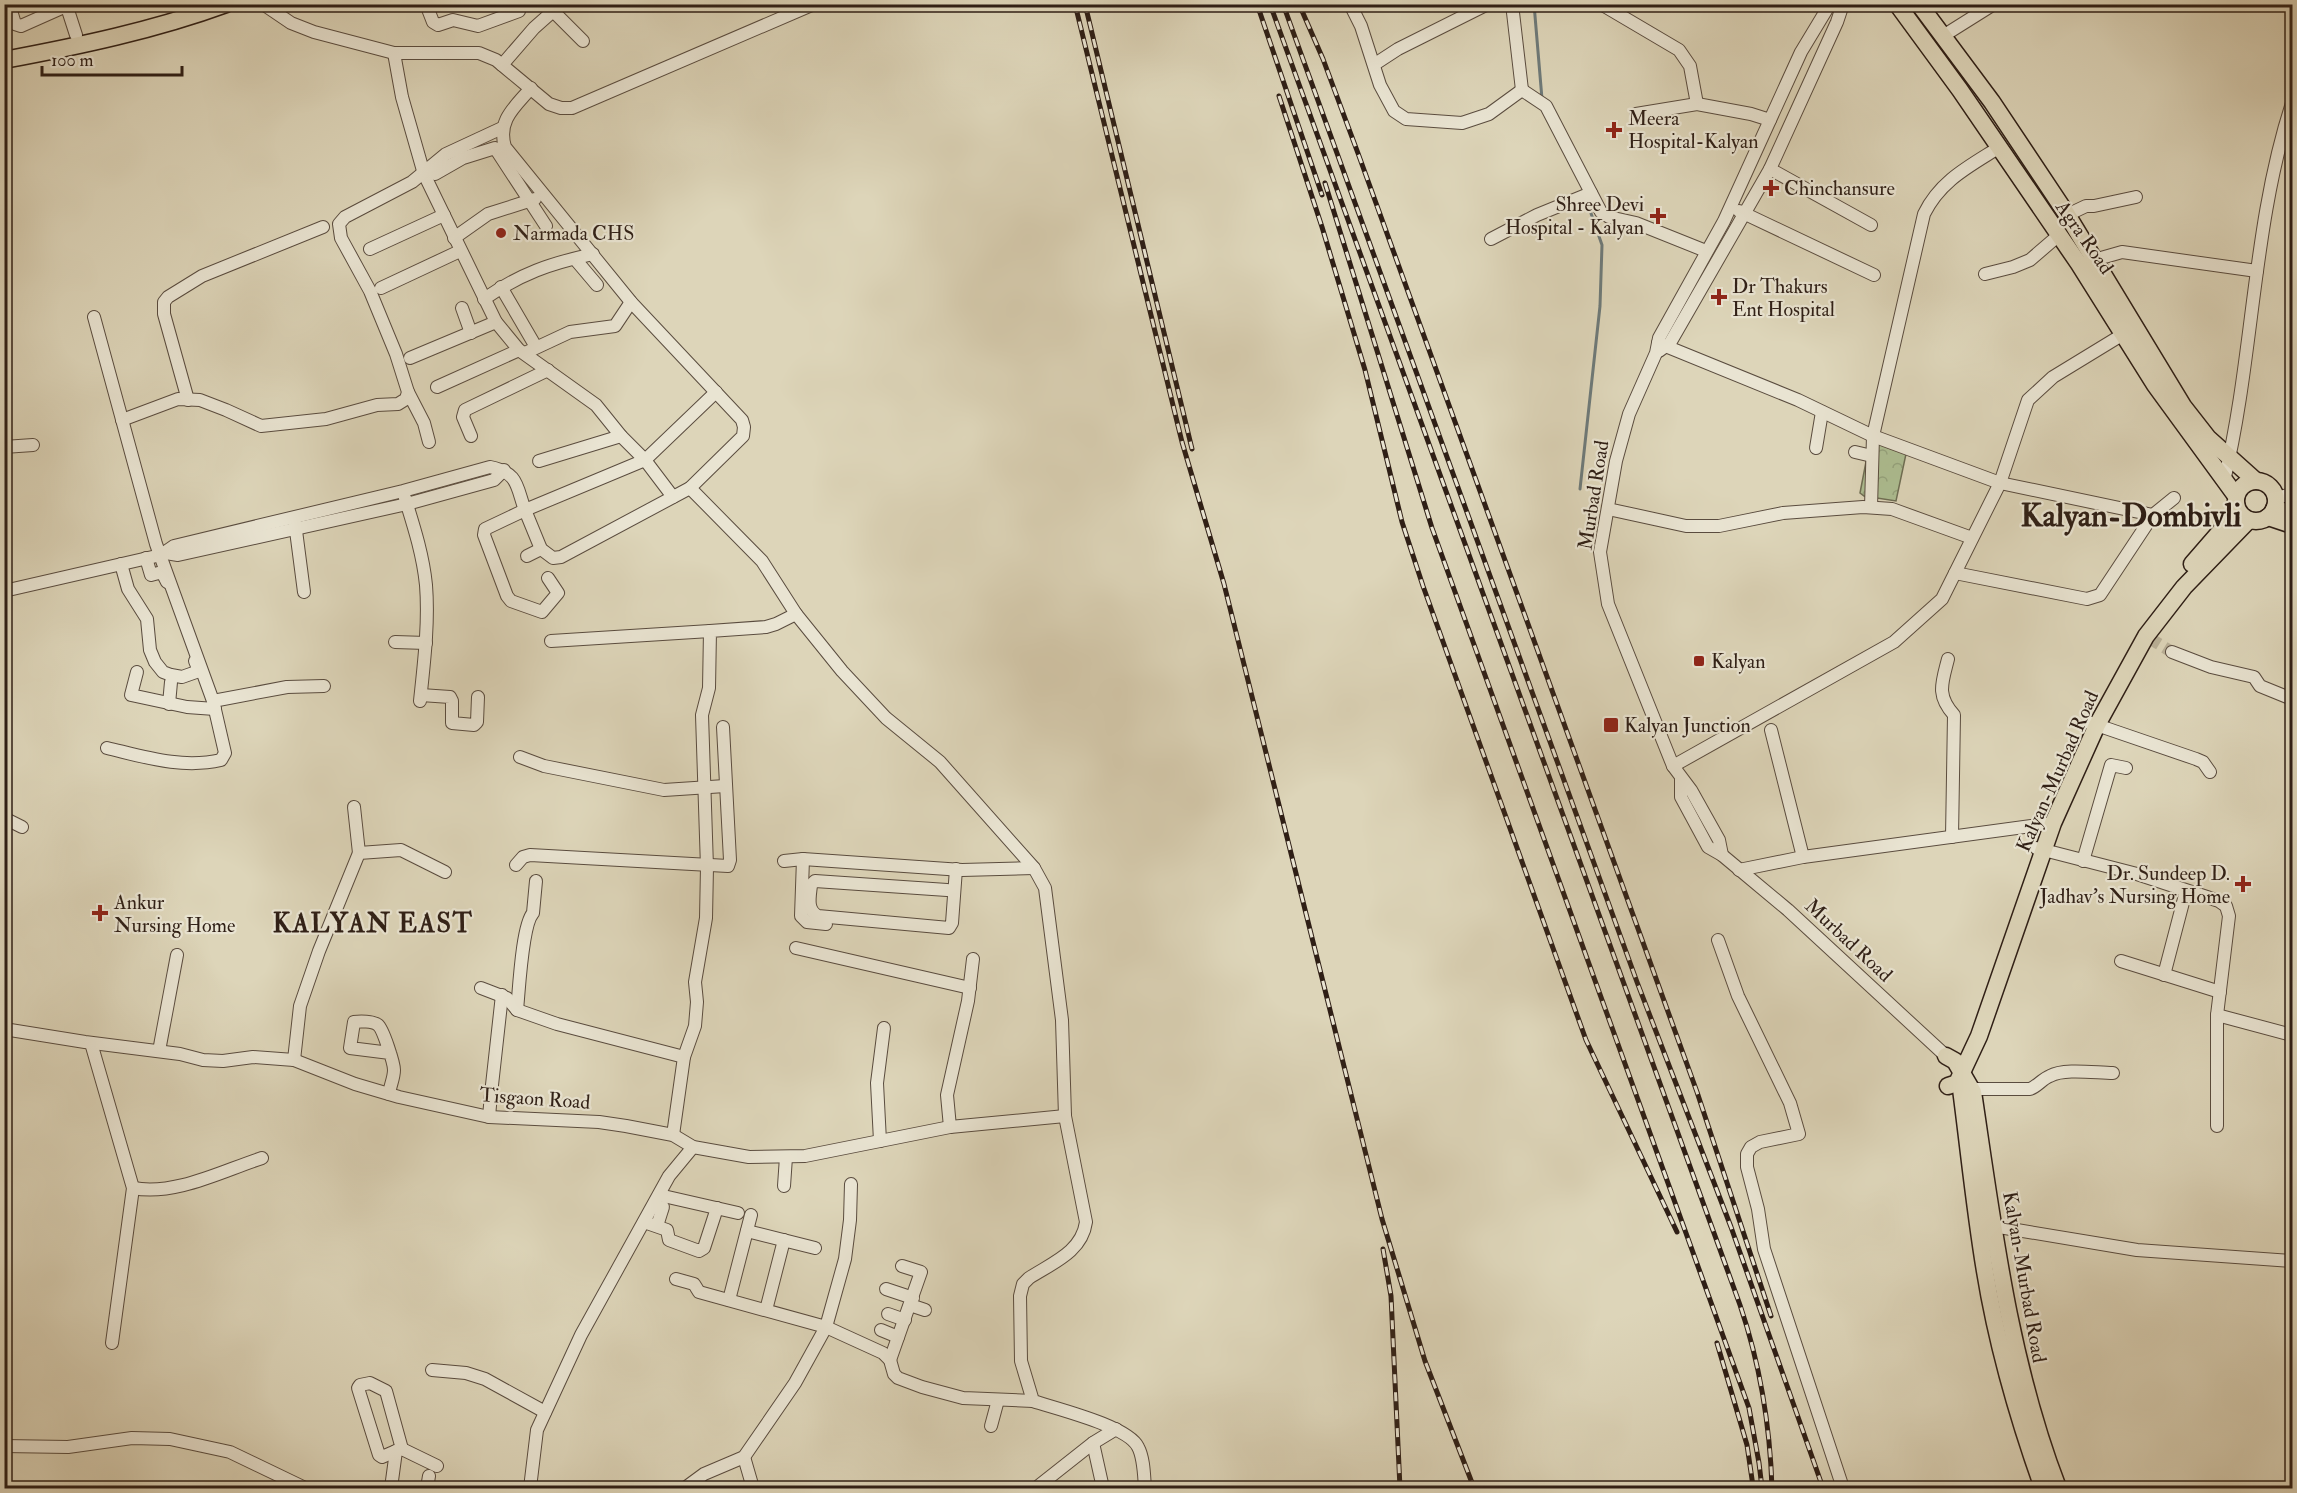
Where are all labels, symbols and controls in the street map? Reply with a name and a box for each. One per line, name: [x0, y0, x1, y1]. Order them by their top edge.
scale bar: [42, 39, 182, 77]
text: 100 m: [51, 49, 94, 72]
place label: Meera Hospital-Kalyan: [1628, 106, 1759, 155]
marker: Meera Hospital-Kalyan: [1605, 121, 1623, 139]
place label: Chinchansure: [1784, 176, 1895, 201]
marker: Chinchansure: [1762, 179, 1780, 197]
place label: Shree Devi Hospital - Kalyan: [1505, 192, 1644, 241]
street label: Agra Road: [2050, 195, 2119, 279]
marker: Shree Devi Hospital - Kalyan: [1649, 207, 1667, 225]
place label: Narmada CHS: [513, 221, 634, 246]
marker: Narmada CHS: [494, 226, 508, 240]
place label: Dr Thakurs Ent Hospital: [1732, 274, 1835, 323]
marker: Dr Thakurs Ent Hospital: [1710, 288, 1728, 306]
street label: Murbad Road: [1572, 438, 1615, 552]
district label: Kalyan-Dombivli: [2020, 496, 2242, 536]
place label: Kalyan: [1711, 649, 1766, 674]
marker: Kalyan: [1692, 654, 1706, 668]
street label: Kalyan-Murbad Road: [2011, 687, 2104, 856]
place label: Kalyan Junction: [1624, 713, 1751, 738]
marker: Kalyan Junction: [1602, 716, 1620, 734]
place label: Dr. Sundeep D. Jadhav's Nursing Home: [2039, 861, 2230, 909]
marker: Dr. Sundeep D. Jadhav's Nursing Home: [2234, 875, 2252, 893]
place label: Ankur Nursing Home: [113, 890, 235, 938]
street label: Murbad Road: [1800, 893, 1898, 987]
marker: Ankur Nursing Home: [91, 904, 109, 922]
district label: KALYAN EAST: [273, 908, 473, 940]
street label: Tisgaon Road: [479, 1082, 591, 1115]
street label: Kalyan-Murbad Road: [1997, 1189, 2052, 1365]

